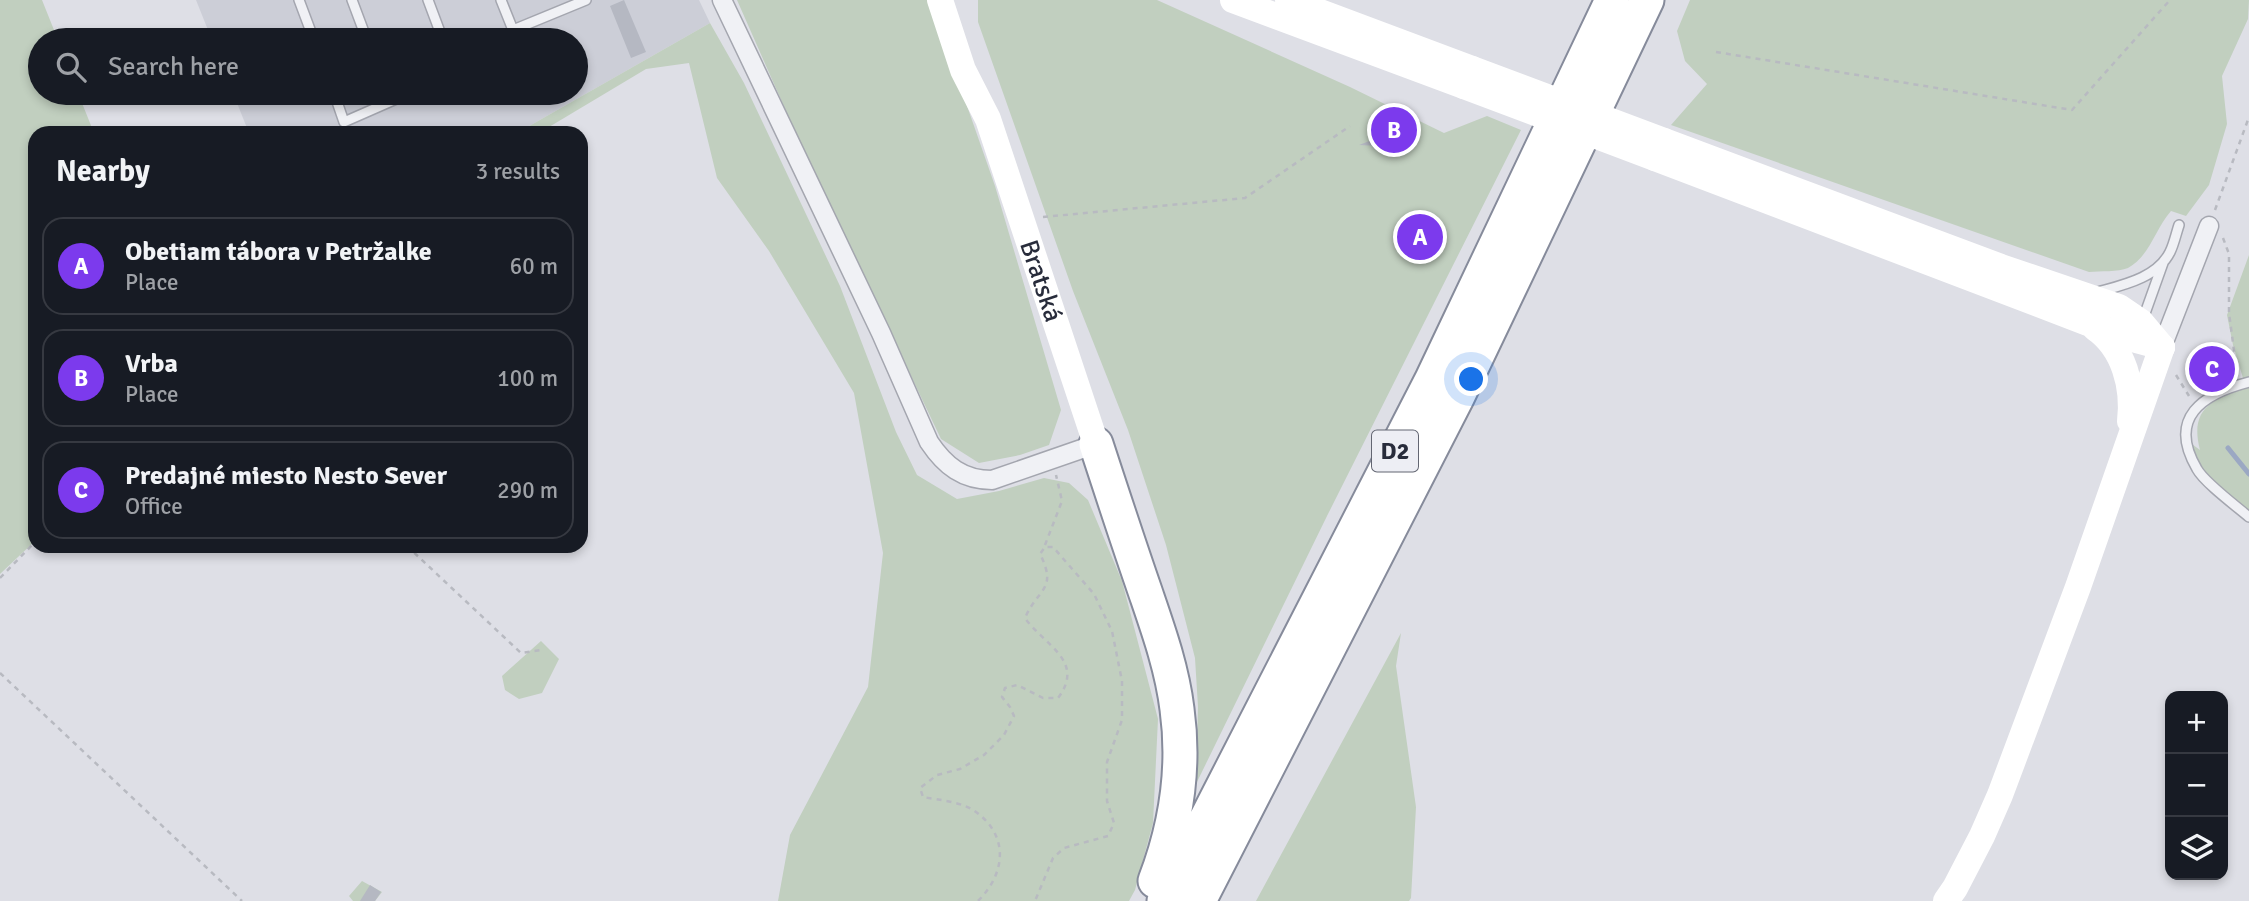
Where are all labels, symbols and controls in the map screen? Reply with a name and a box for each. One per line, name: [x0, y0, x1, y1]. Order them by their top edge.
search box: [28, 28, 588, 105]
icon: search: [52, 48, 90, 86]
text: Search here: [108, 51, 239, 83]
pin: B: [1371, 104, 1417, 156]
text: Nearby: [56, 153, 150, 190]
text: 3 results: [476, 157, 560, 186]
pin: A: [1397, 211, 1443, 263]
text: Obetiam tábora v Petržalke: [125, 236, 432, 268]
street label: Bratská: [1012, 236, 1069, 326]
text: A: [74, 252, 88, 281]
text: 60 m: [510, 252, 558, 281]
text: Place: [125, 268, 179, 297]
pin: C: [2189, 343, 2235, 395]
text: Vrba: [125, 348, 178, 380]
your location: [1454, 362, 1488, 396]
text: B: [74, 364, 88, 393]
text: 100 m: [497, 364, 558, 393]
text: Place: [125, 380, 179, 409]
road number: D2: [1372, 430, 1418, 472]
text: Predajné miesto Nesto Sever: [125, 460, 447, 492]
text: C: [74, 476, 88, 505]
text: 290 m: [497, 476, 558, 505]
text: Office: [125, 492, 183, 521]
map controls: [2165, 691, 2228, 880]
button: +: [2165, 691, 2228, 754]
button: −: [2165, 754, 2228, 817]
button: layers: [2165, 817, 2228, 880]

